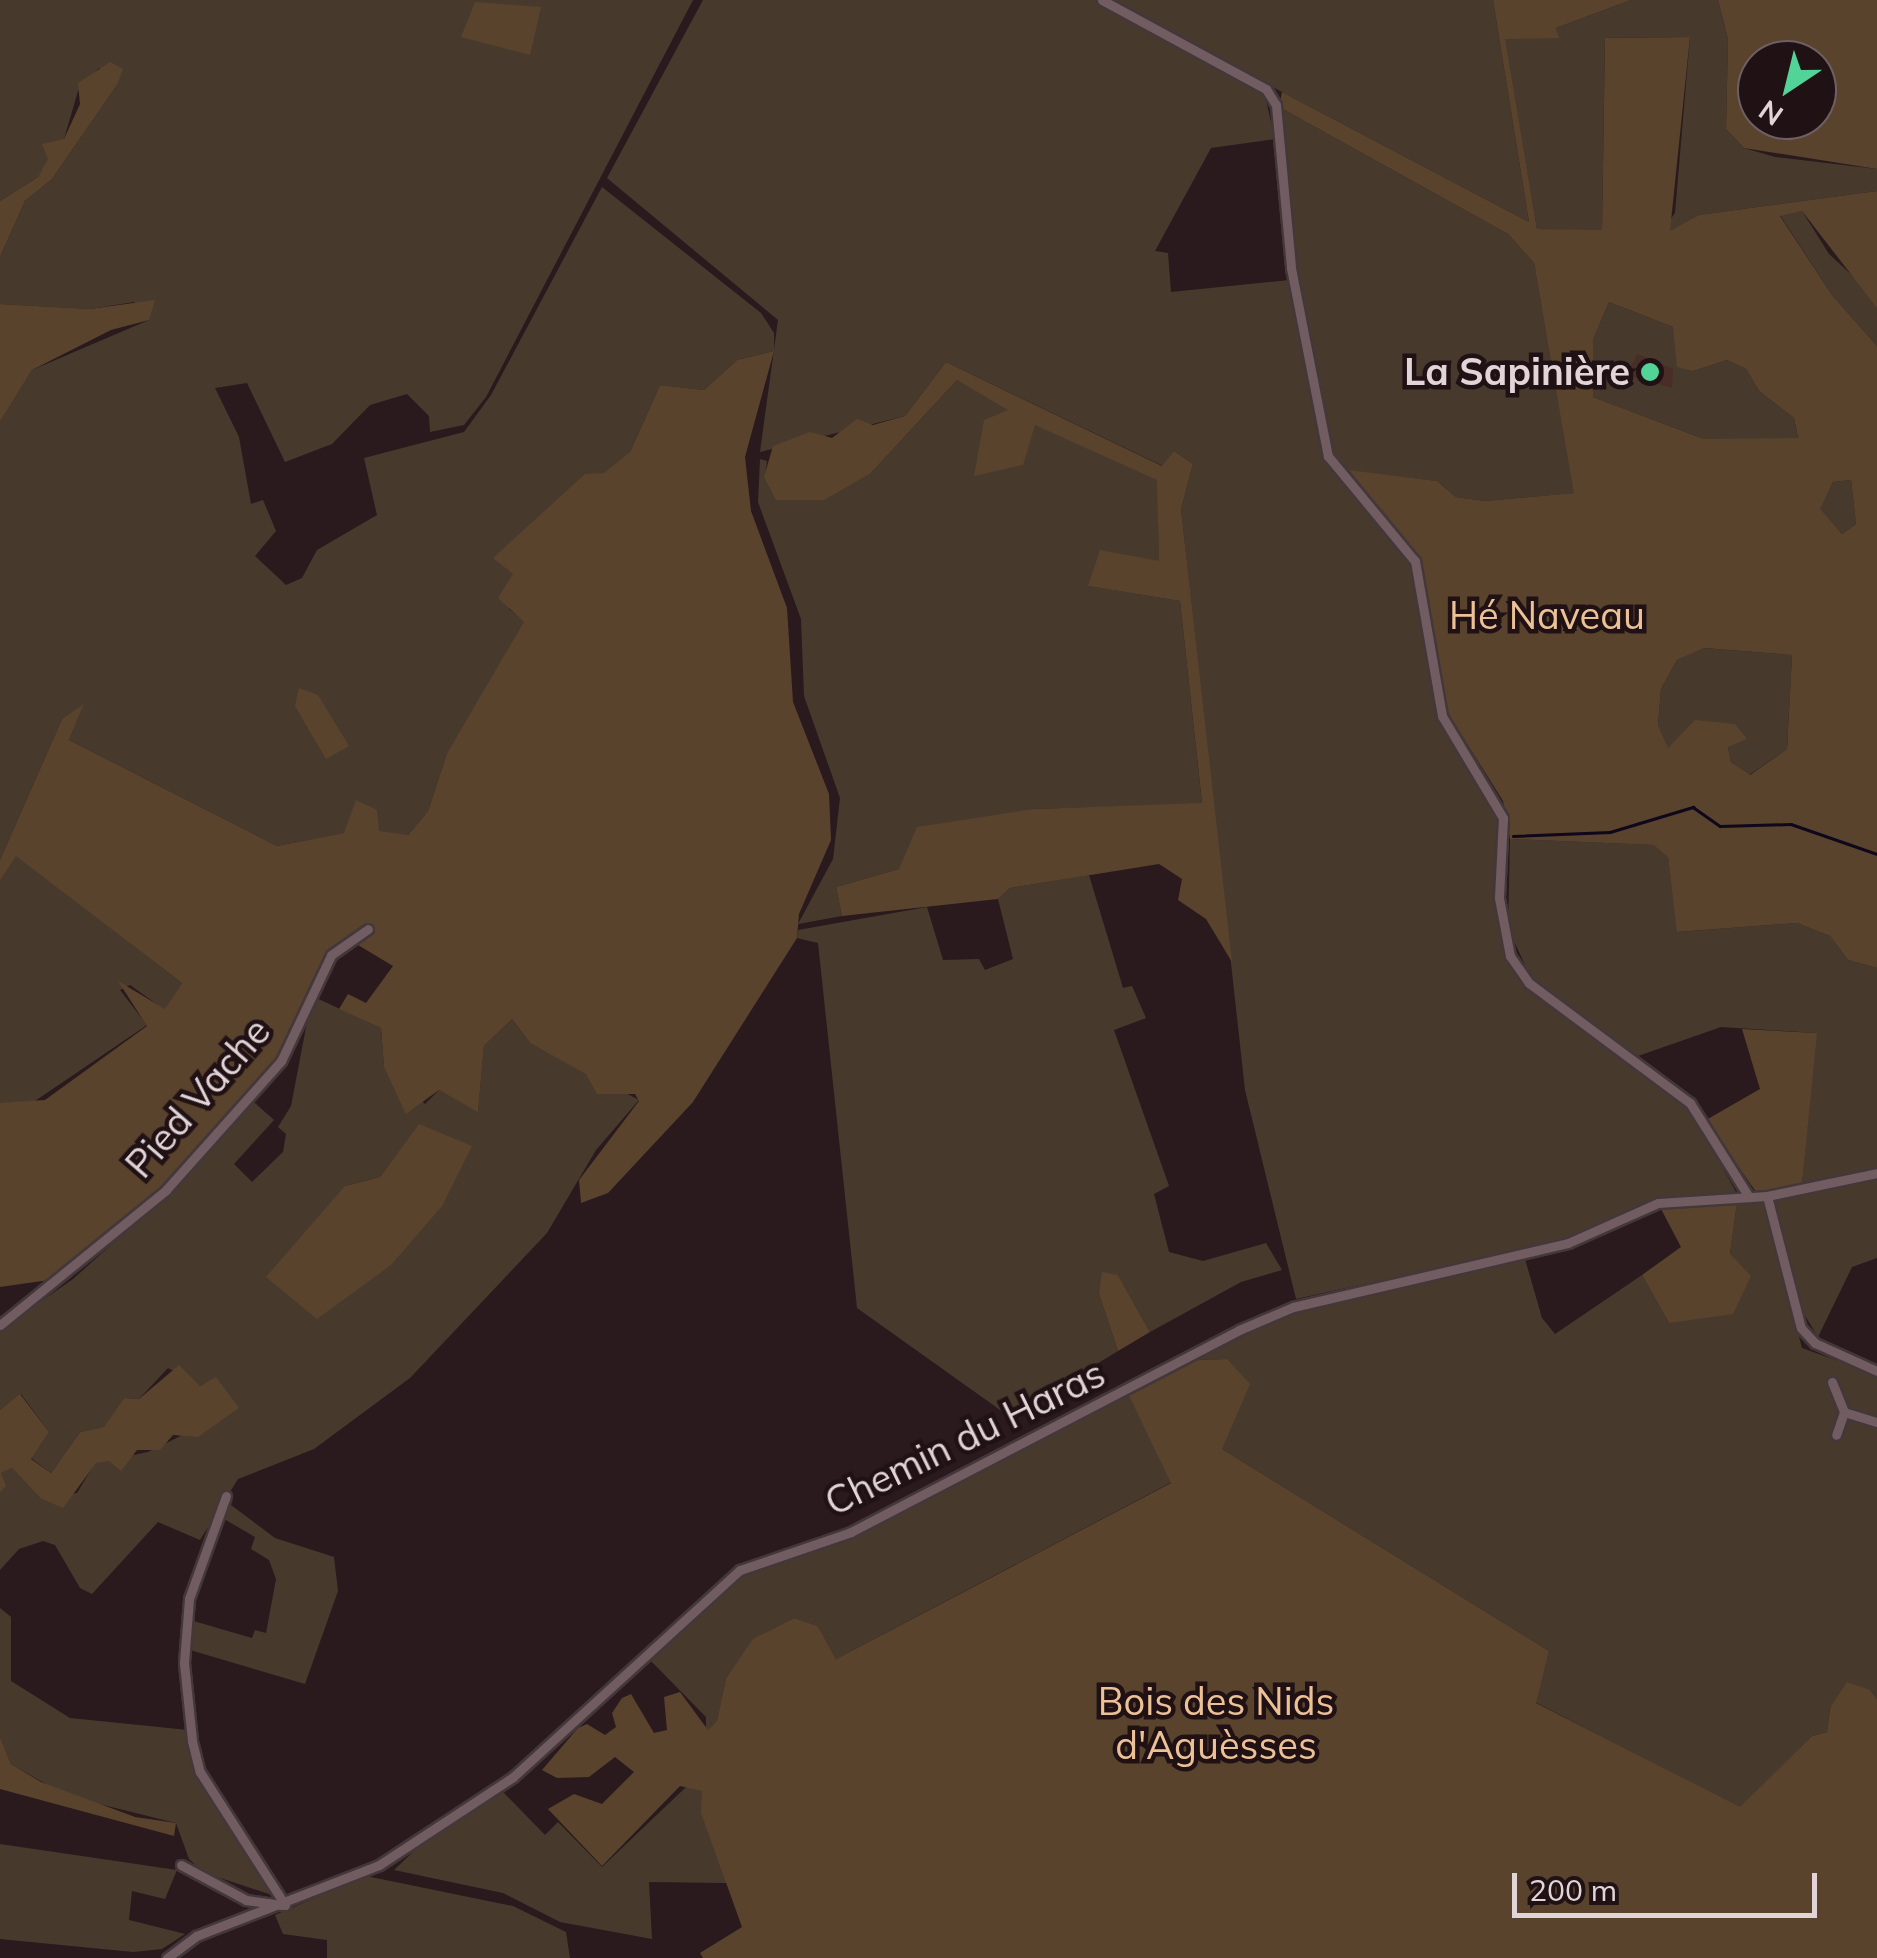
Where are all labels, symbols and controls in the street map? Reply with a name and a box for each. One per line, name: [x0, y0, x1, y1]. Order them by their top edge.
north arrow: [1737, 40, 1837, 140]
text: N: [1752, 93, 1789, 134]
place label: La Sapinière: [1404, 349, 1630, 395]
marker: La Sapinière: [1639, 361, 1661, 383]
park label: Hé Naveau: [1449, 593, 1645, 639]
street label: Pied Vache: [116, 1009, 280, 1187]
street label: Chemin du Haras: [818, 1351, 1112, 1525]
park label: Bois des Nids d'Aguèsses: [1098, 1679, 1334, 1768]
scale bar: [1517, 1853, 1822, 1915]
text: 200 m: [1529, 1871, 1617, 1909]

